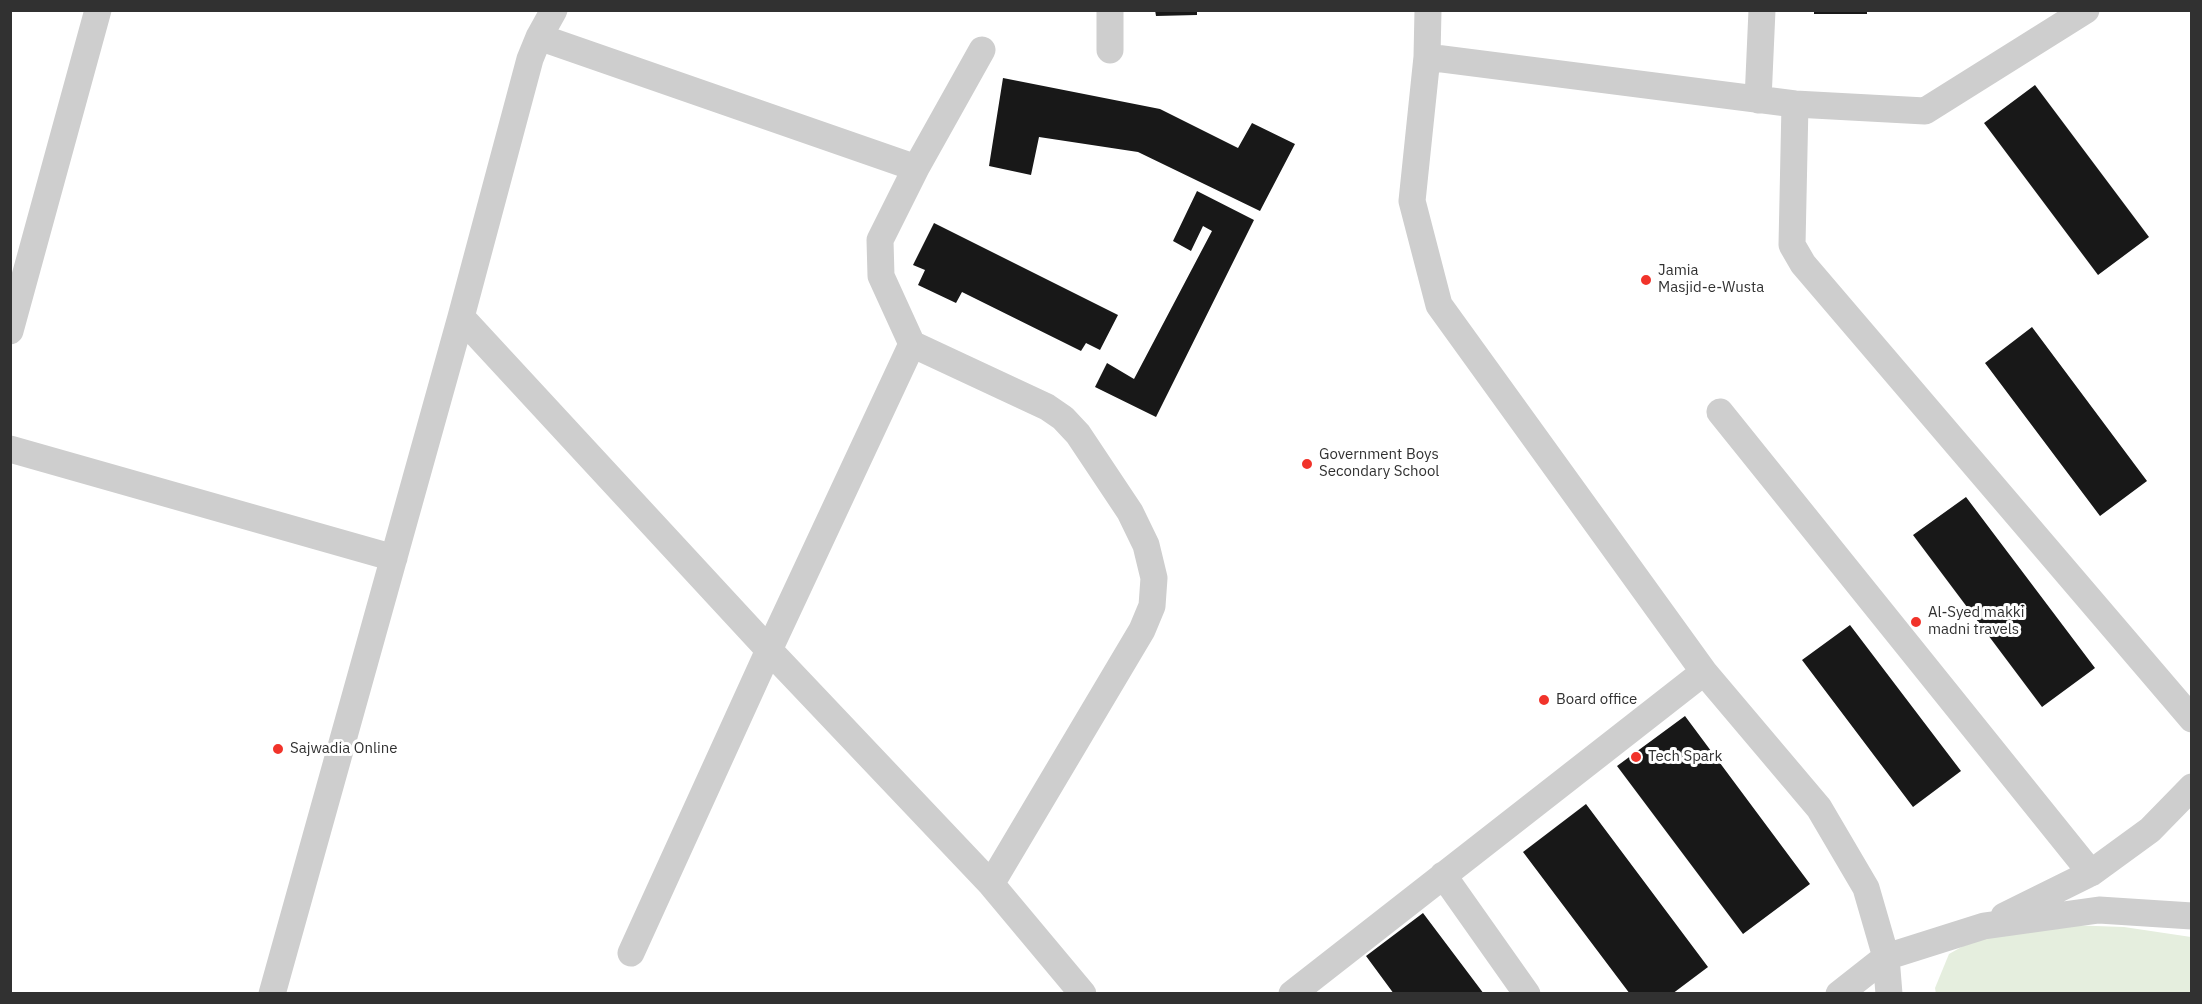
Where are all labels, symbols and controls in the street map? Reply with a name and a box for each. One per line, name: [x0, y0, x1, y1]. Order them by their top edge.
place label: Jamia Masjid-e-Wusta: [1658, 262, 1764, 297]
marker: Jamia Masjid-e-Wusta: [1639, 273, 1653, 287]
place label: Government Boys Secondary School: [1319, 446, 1439, 481]
marker: Government Boys Secondary School: [1300, 457, 1314, 471]
place label: Al-Syed makki madni travels: [1928, 604, 2024, 639]
marker: Al-Syed makki madni travels: [1909, 615, 1923, 629]
place label: Board office: [1556, 691, 1637, 709]
marker: Board office: [1537, 693, 1551, 707]
place label: Sajwadia Online: [290, 740, 398, 758]
marker: Sajwadia Online: [271, 742, 285, 756]
place label: Tech Spark: [1648, 748, 1722, 766]
marker: Tech Spark: [1629, 750, 1643, 764]

